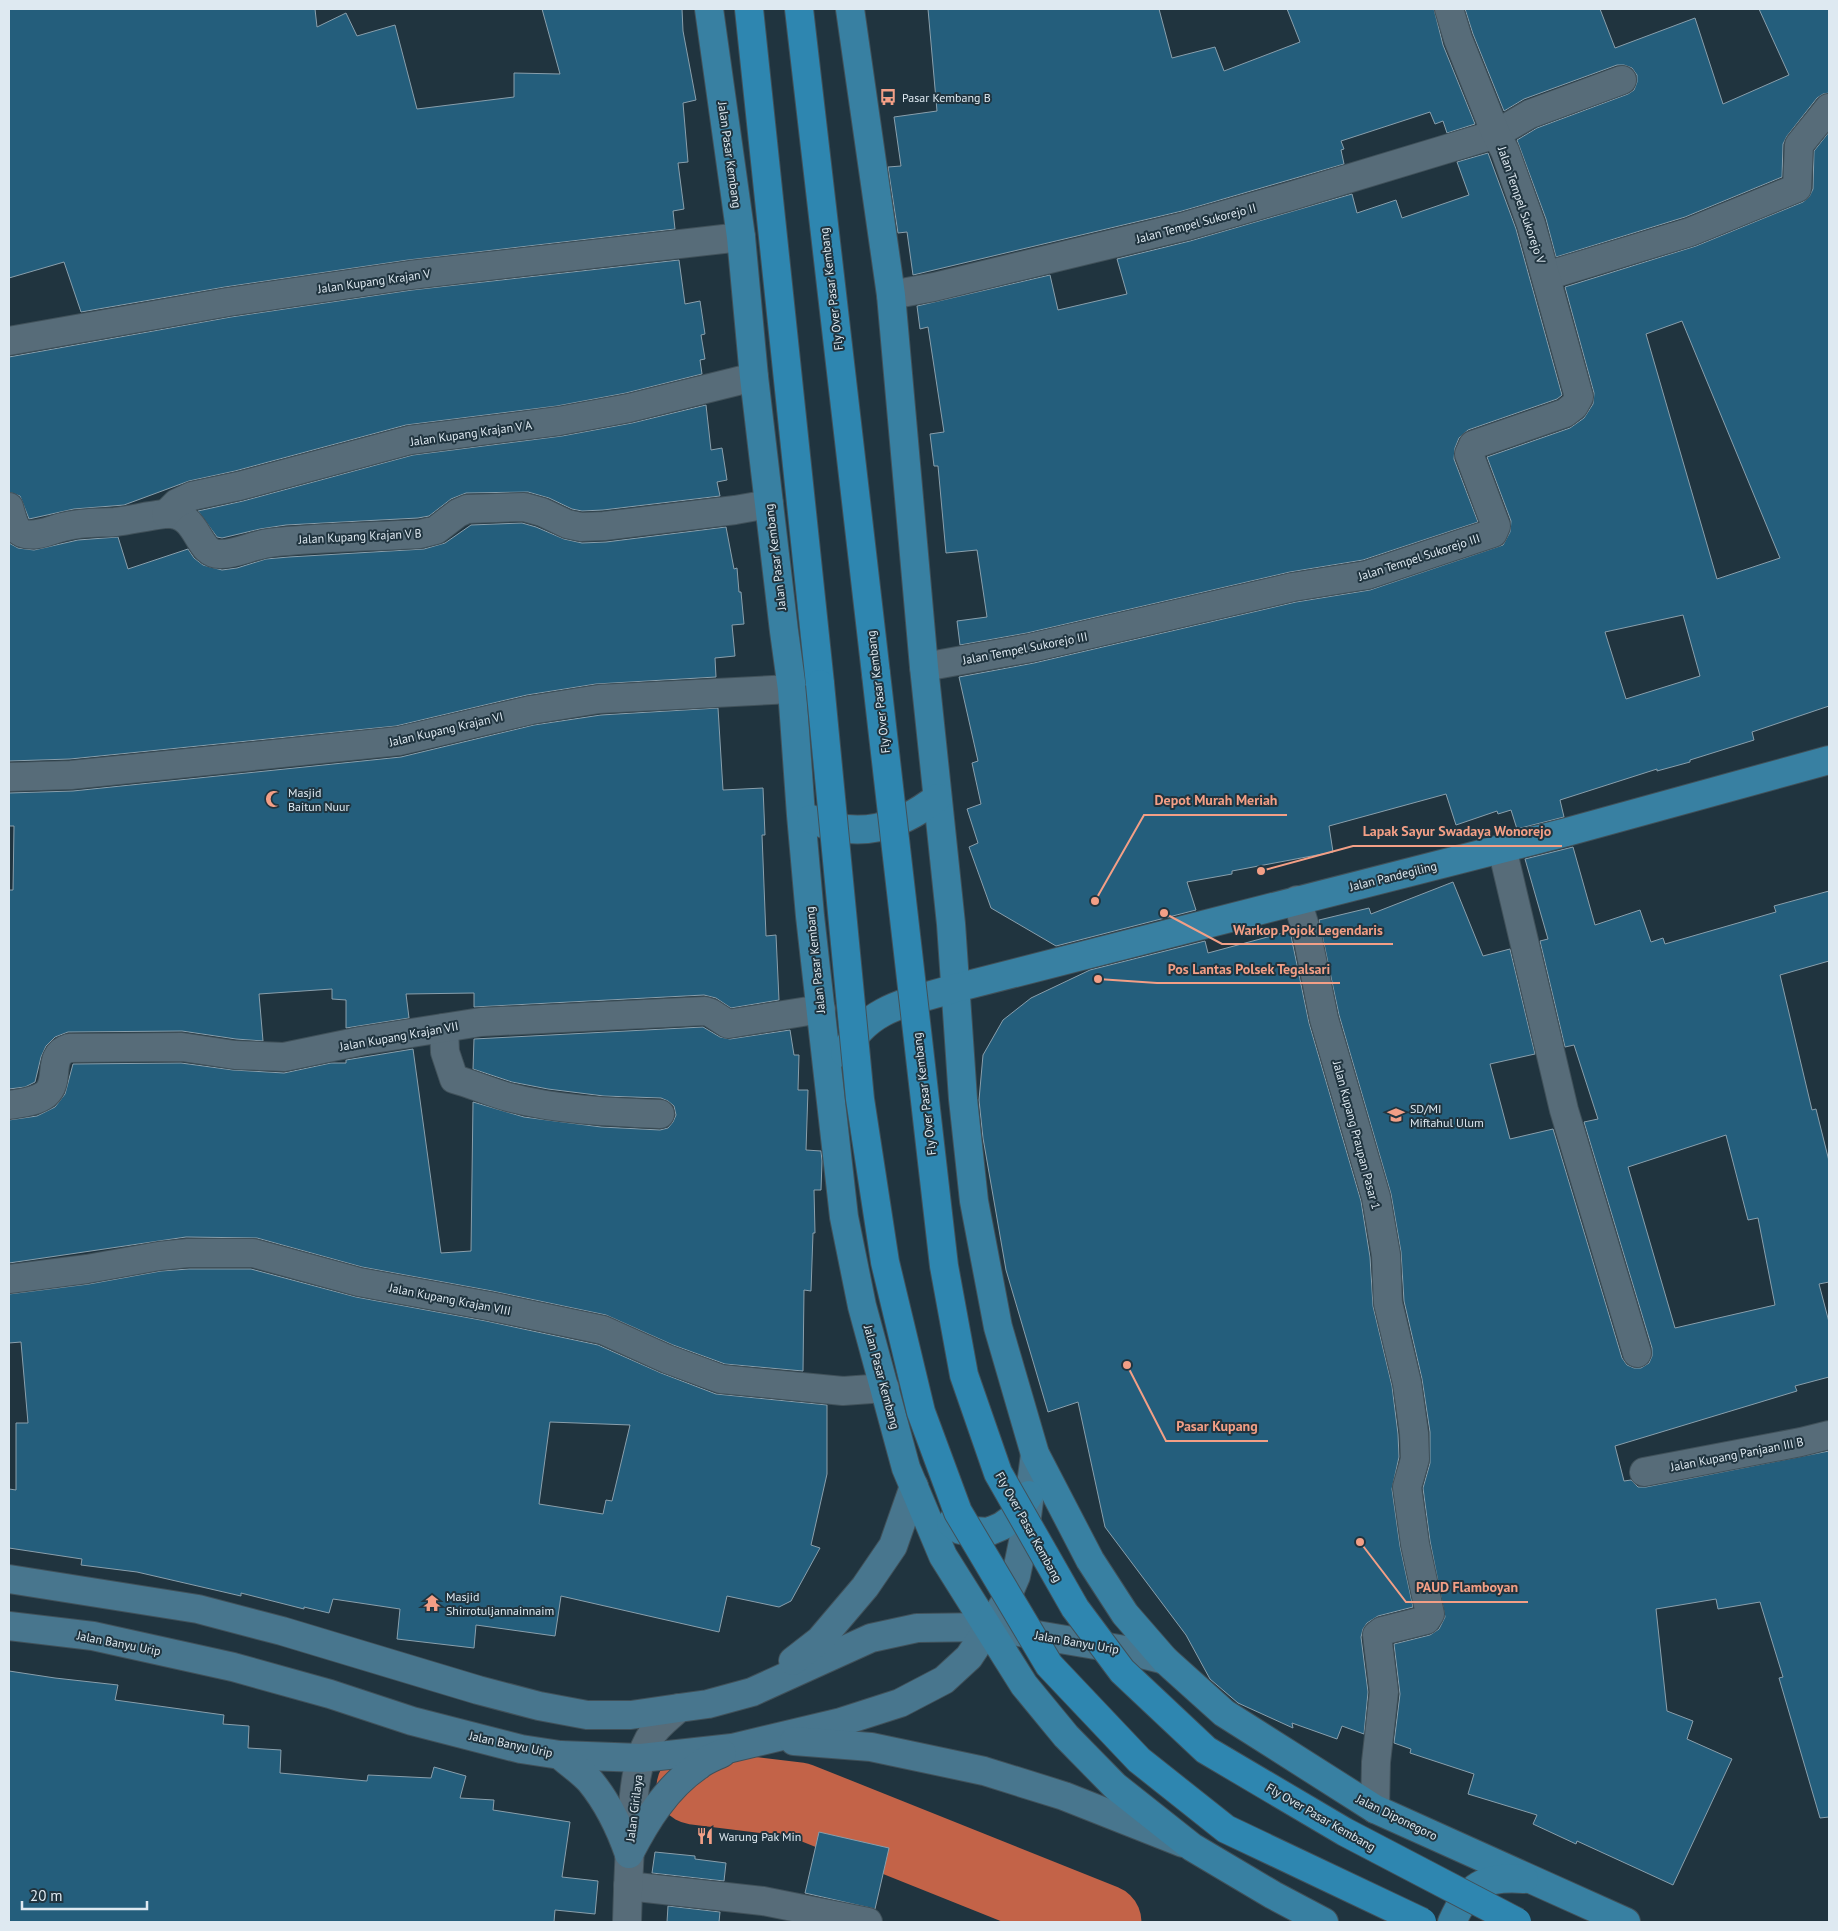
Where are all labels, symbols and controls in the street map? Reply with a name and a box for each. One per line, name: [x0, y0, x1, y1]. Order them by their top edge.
bus stop icon: Pasar Kembang B: [878, 87, 898, 107]
place label: Pasar Kembang B: [902, 90, 991, 105]
street label: Jalan Pasar Kembang: [715, 100, 745, 209]
street label: Jalan Tempel Sukorejo V: [1495, 144, 1549, 266]
street label: Jalan Tempel Sukorejo II: [1133, 200, 1258, 246]
street label: Fly Over Pasar Kembang: [816, 227, 846, 351]
street label: Jalan Kupang Krajan V: [316, 266, 431, 296]
street label: Jalan Kupang Krajan V A: [408, 417, 533, 449]
street label: Jalan Pasar Kembang: [761, 503, 789, 612]
street label: Jalan Kupang Krajan V B: [297, 525, 422, 547]
street label: Jalan Tempel Sukorejo III: [1355, 530, 1482, 584]
street label: Jalan Tempel Sukorejo III: [960, 629, 1089, 668]
street label: Fly Over Pasar Kembang: [863, 630, 893, 754]
street label: Jalan Kupang Krajan VI: [386, 709, 505, 750]
place label: Masjid Baitun Nuur: [288, 785, 350, 814]
callout: Depot Murah Meriah: [1144, 786, 1287, 815]
mosque icon: Masjid Baitun Nuur: [264, 789, 284, 809]
text: Depot Murah Meriah: [1154, 791, 1278, 809]
callout: Lapak Sayur Swadaya Wonorejo: [1353, 817, 1562, 846]
text: Lapak Sayur Swadaya Wonorejo: [1363, 822, 1552, 840]
street label: Jalan Pandegiling: [1347, 858, 1438, 894]
street label: Jalan Pasar Kembang: [802, 906, 828, 1015]
callout: Warkop Pojok Legendaris: [1222, 915, 1393, 944]
text: Warkop Pojok Legendaris: [1233, 921, 1383, 939]
callout: Pos Lantas Polsek Tegalsari: [1157, 954, 1340, 983]
text: Pos Lantas Polsek Tegalsari: [1168, 960, 1330, 978]
street label: Jalan Kupang Krajan VII: [338, 1018, 459, 1054]
street label: Fly Over Pasar Kembang: [909, 1032, 939, 1156]
street label: Jalan Kupang Praupan Pasar 1: [1330, 1058, 1384, 1211]
place label: SD/MI Miftahul Ulum: [1410, 1101, 1484, 1130]
school or university icon: SD/MI Miftahul Ulum: [1386, 1105, 1406, 1125]
street label: Jalan Kupang Krajan VIII: [387, 1280, 512, 1318]
street label: Jalan Pasar Kembang: [861, 1322, 903, 1431]
callout: Pasar Kupang: [1166, 1412, 1268, 1441]
text: Pasar Kupang: [1176, 1417, 1258, 1435]
street label: Jalan Kupang Panjaan III B: [1668, 1434, 1805, 1474]
street label: Fly Over Pasar Kembang: [992, 1469, 1066, 1585]
callout: PAUD Flamboyan: [1406, 1573, 1528, 1602]
text: PAUD Flamboyan: [1416, 1578, 1518, 1596]
place label: Masjid Shirrotuljannainnaim: [446, 1589, 554, 1618]
temple icon: Masjid Shirrotuljannainnaim: [422, 1593, 442, 1613]
street label: Jalan Banyu Urip: [75, 1627, 162, 1658]
street label: Jalan Banyu Urip: [1033, 1627, 1120, 1657]
street label: Jalan Banyu Urip: [467, 1728, 554, 1760]
street label: Jalan Girilaya: [622, 1774, 646, 1843]
street label: Fly Over Pasar Kembang: [1264, 1780, 1378, 1854]
street label: Jalan Diponegoro: [1353, 1790, 1440, 1843]
restaurant icon: Warung Pak Min: [695, 1826, 715, 1846]
place label: Warung Pak Min: [719, 1829, 801, 1844]
scale bar: [22, 1878, 148, 1910]
text: 20 m: [30, 1886, 63, 1905]

